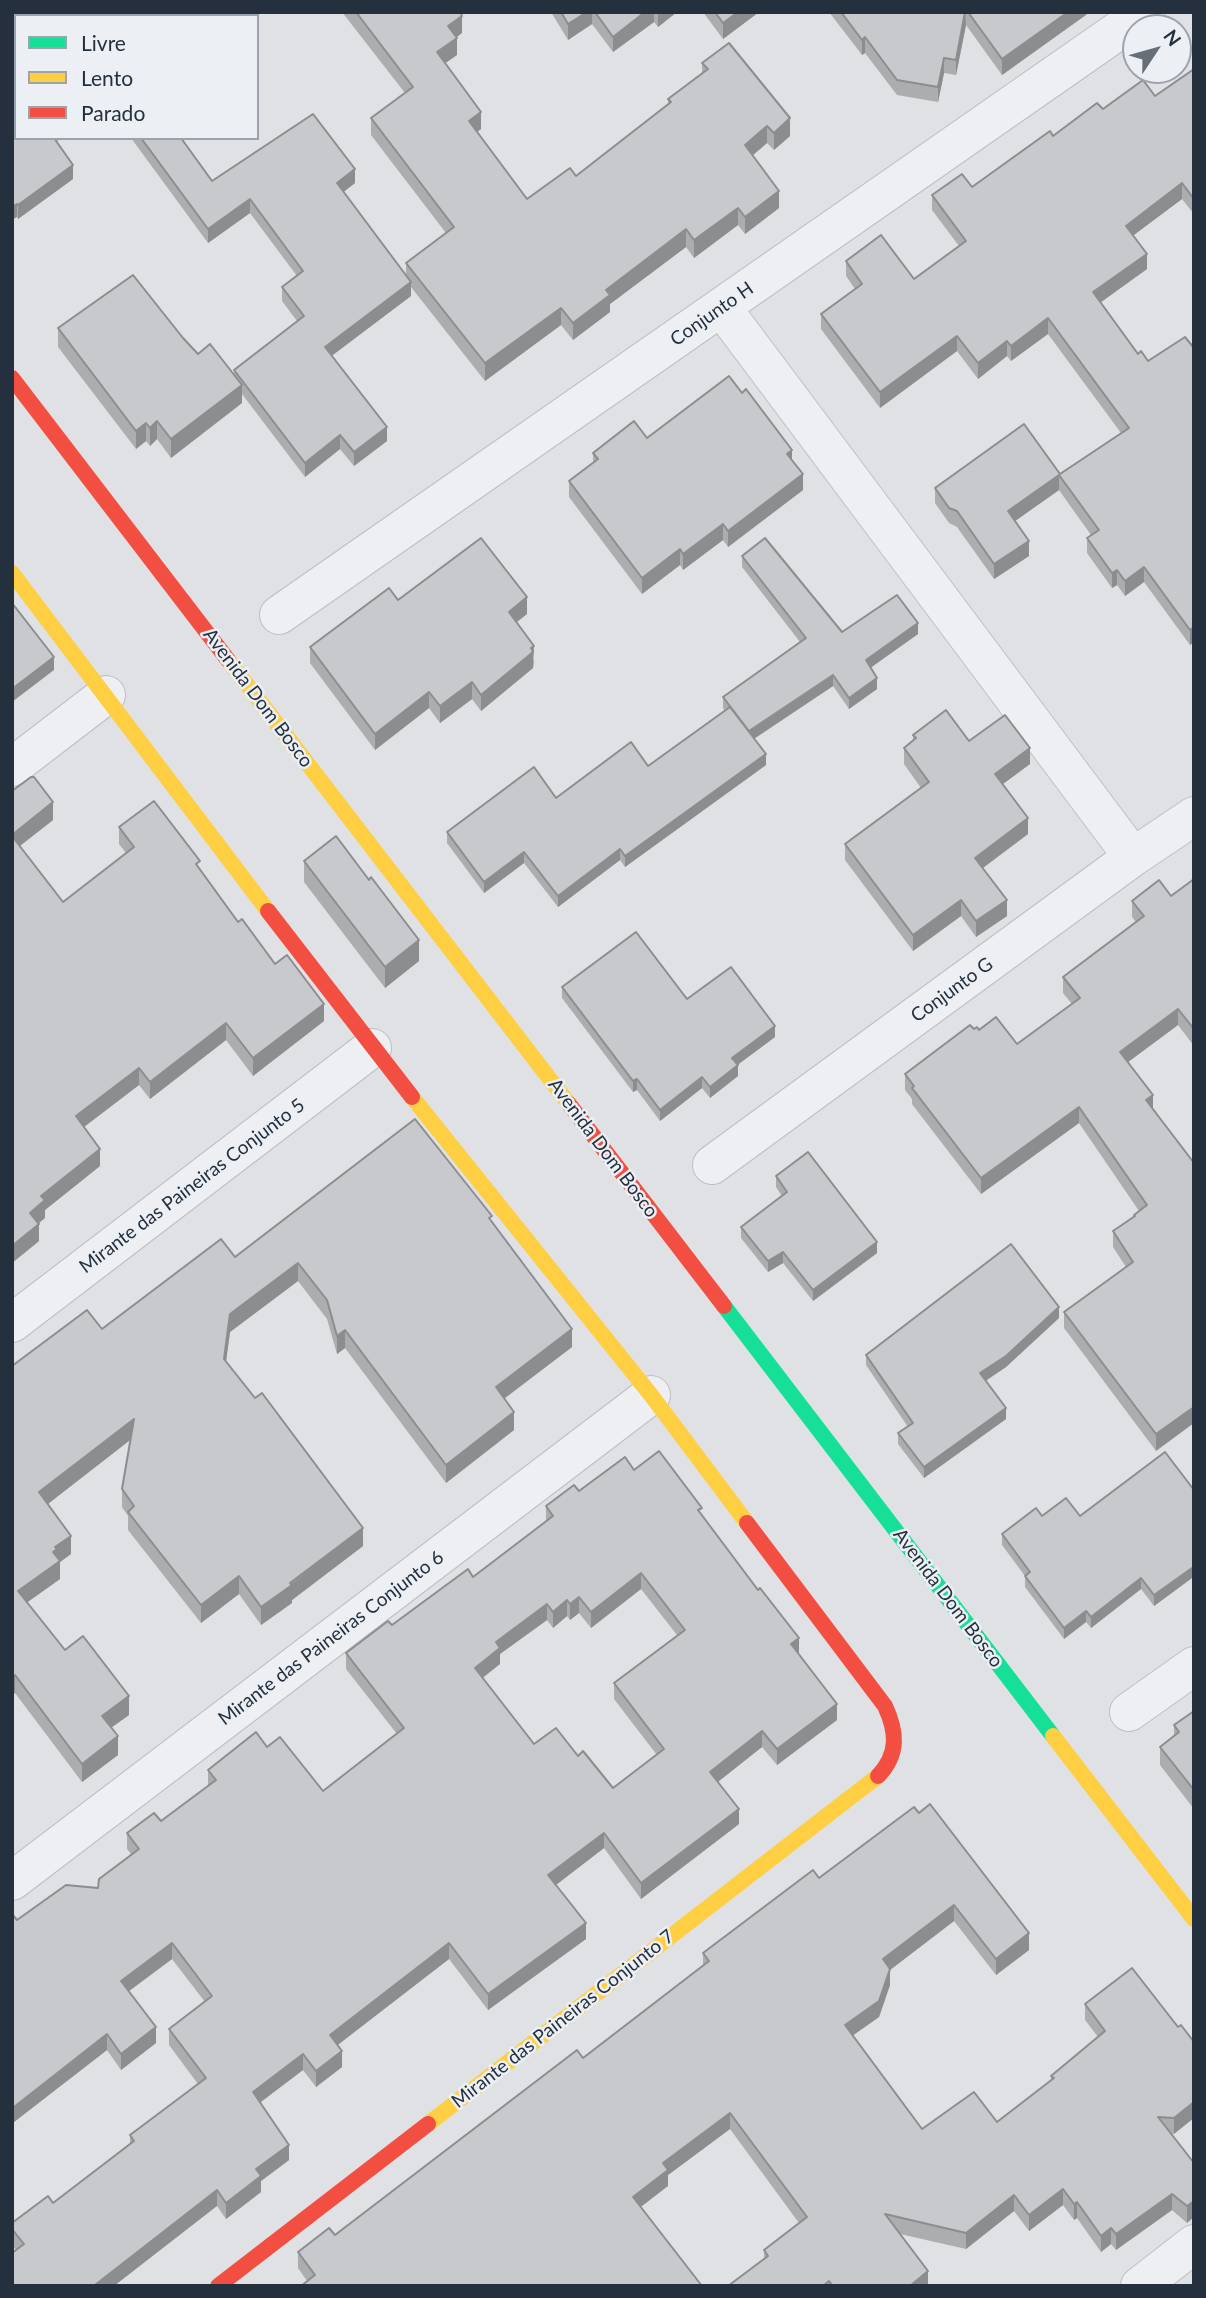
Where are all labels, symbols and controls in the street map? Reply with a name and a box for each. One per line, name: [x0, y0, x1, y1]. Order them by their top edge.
legend: [14, 14, 259, 140]
north arrow: [1122, 14, 1192, 84]
text: N: [1159, 25, 1186, 50]
text: Livre: [81, 30, 126, 55]
text: Lento: [81, 65, 133, 90]
text: Parado: [81, 100, 145, 125]
street label: Conjunto H: [666, 277, 758, 351]
street label: Avenida Dom Bosco: [198, 624, 318, 772]
street label: Conjunto G: [907, 953, 997, 1027]
street label: Avenida Dom Bosco: [543, 1074, 663, 1222]
street label: Mirante das Paineiras Conjunto 5: [75, 1094, 309, 1278]
street label: Avenida Dom Bosco: [888, 1524, 1008, 1672]
street label: Mirante das Paineiras Conjunto 6: [214, 1546, 448, 1730]
street label: Mirante das Paineiras Conjunto 7: [447, 1925, 679, 2113]

